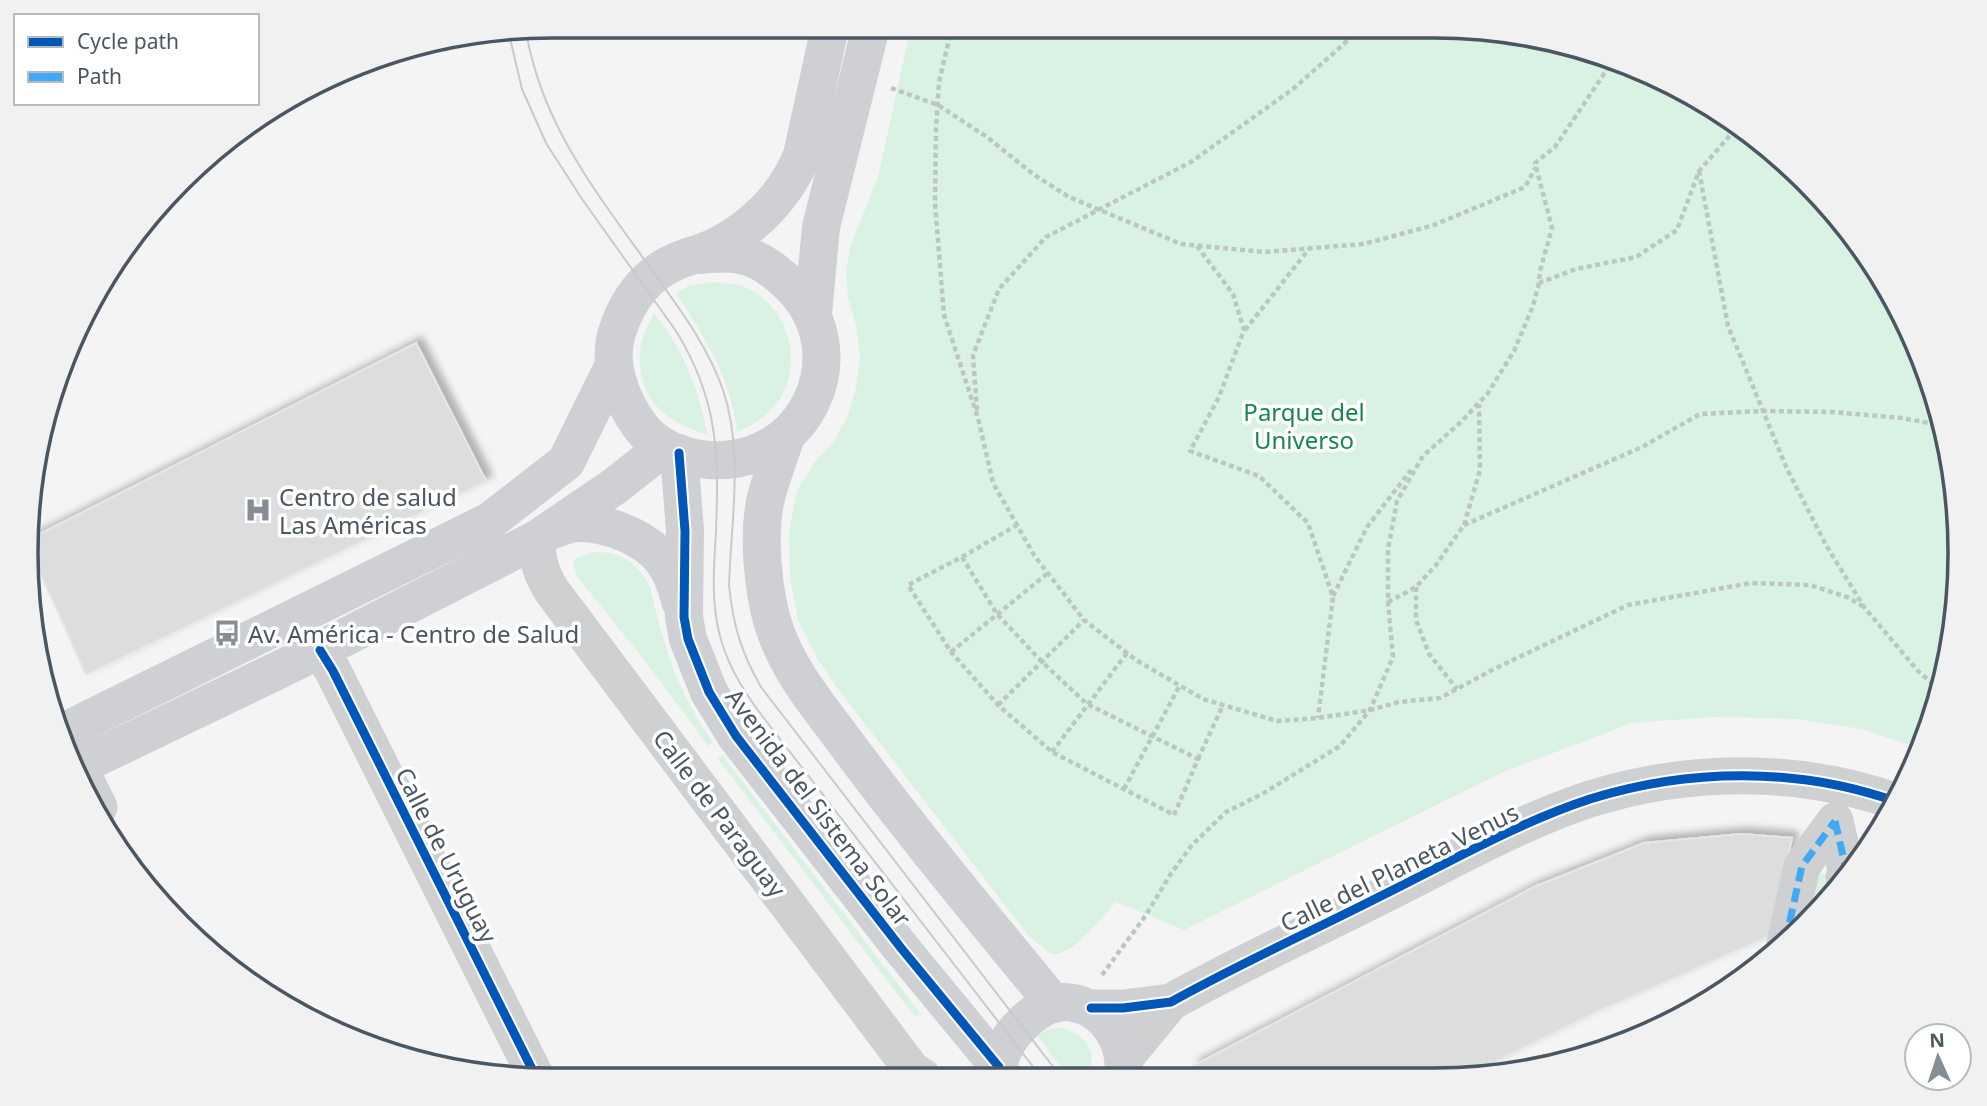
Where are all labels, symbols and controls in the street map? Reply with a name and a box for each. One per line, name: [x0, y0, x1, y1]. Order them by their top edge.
legend: [14, 14, 259, 105]
text: Cycle path: [77, 27, 179, 55]
text: Path: [77, 62, 122, 90]
park label: Parque del Universo: [1243, 395, 1365, 456]
place label: Centro de salud Las Américas: [279, 480, 457, 541]
hospital icon: Centro de salud Las Américas: [243, 495, 273, 525]
place label: Av. América - Centro de Salud: [248, 617, 579, 650]
bus stop icon: Av. América - Centro de Salud: [212, 618, 242, 648]
street label: Avenida del Sistema Solar: [719, 681, 919, 933]
street label: Calle de Paraguay: [646, 723, 794, 904]
street label: Calle de Uruguay: [389, 762, 506, 949]
street label: Calle del Planeta Venus: [1274, 795, 1524, 939]
north arrow: [1903, 1022, 1973, 1092]
text: N: [1929, 1027, 1946, 1053]

